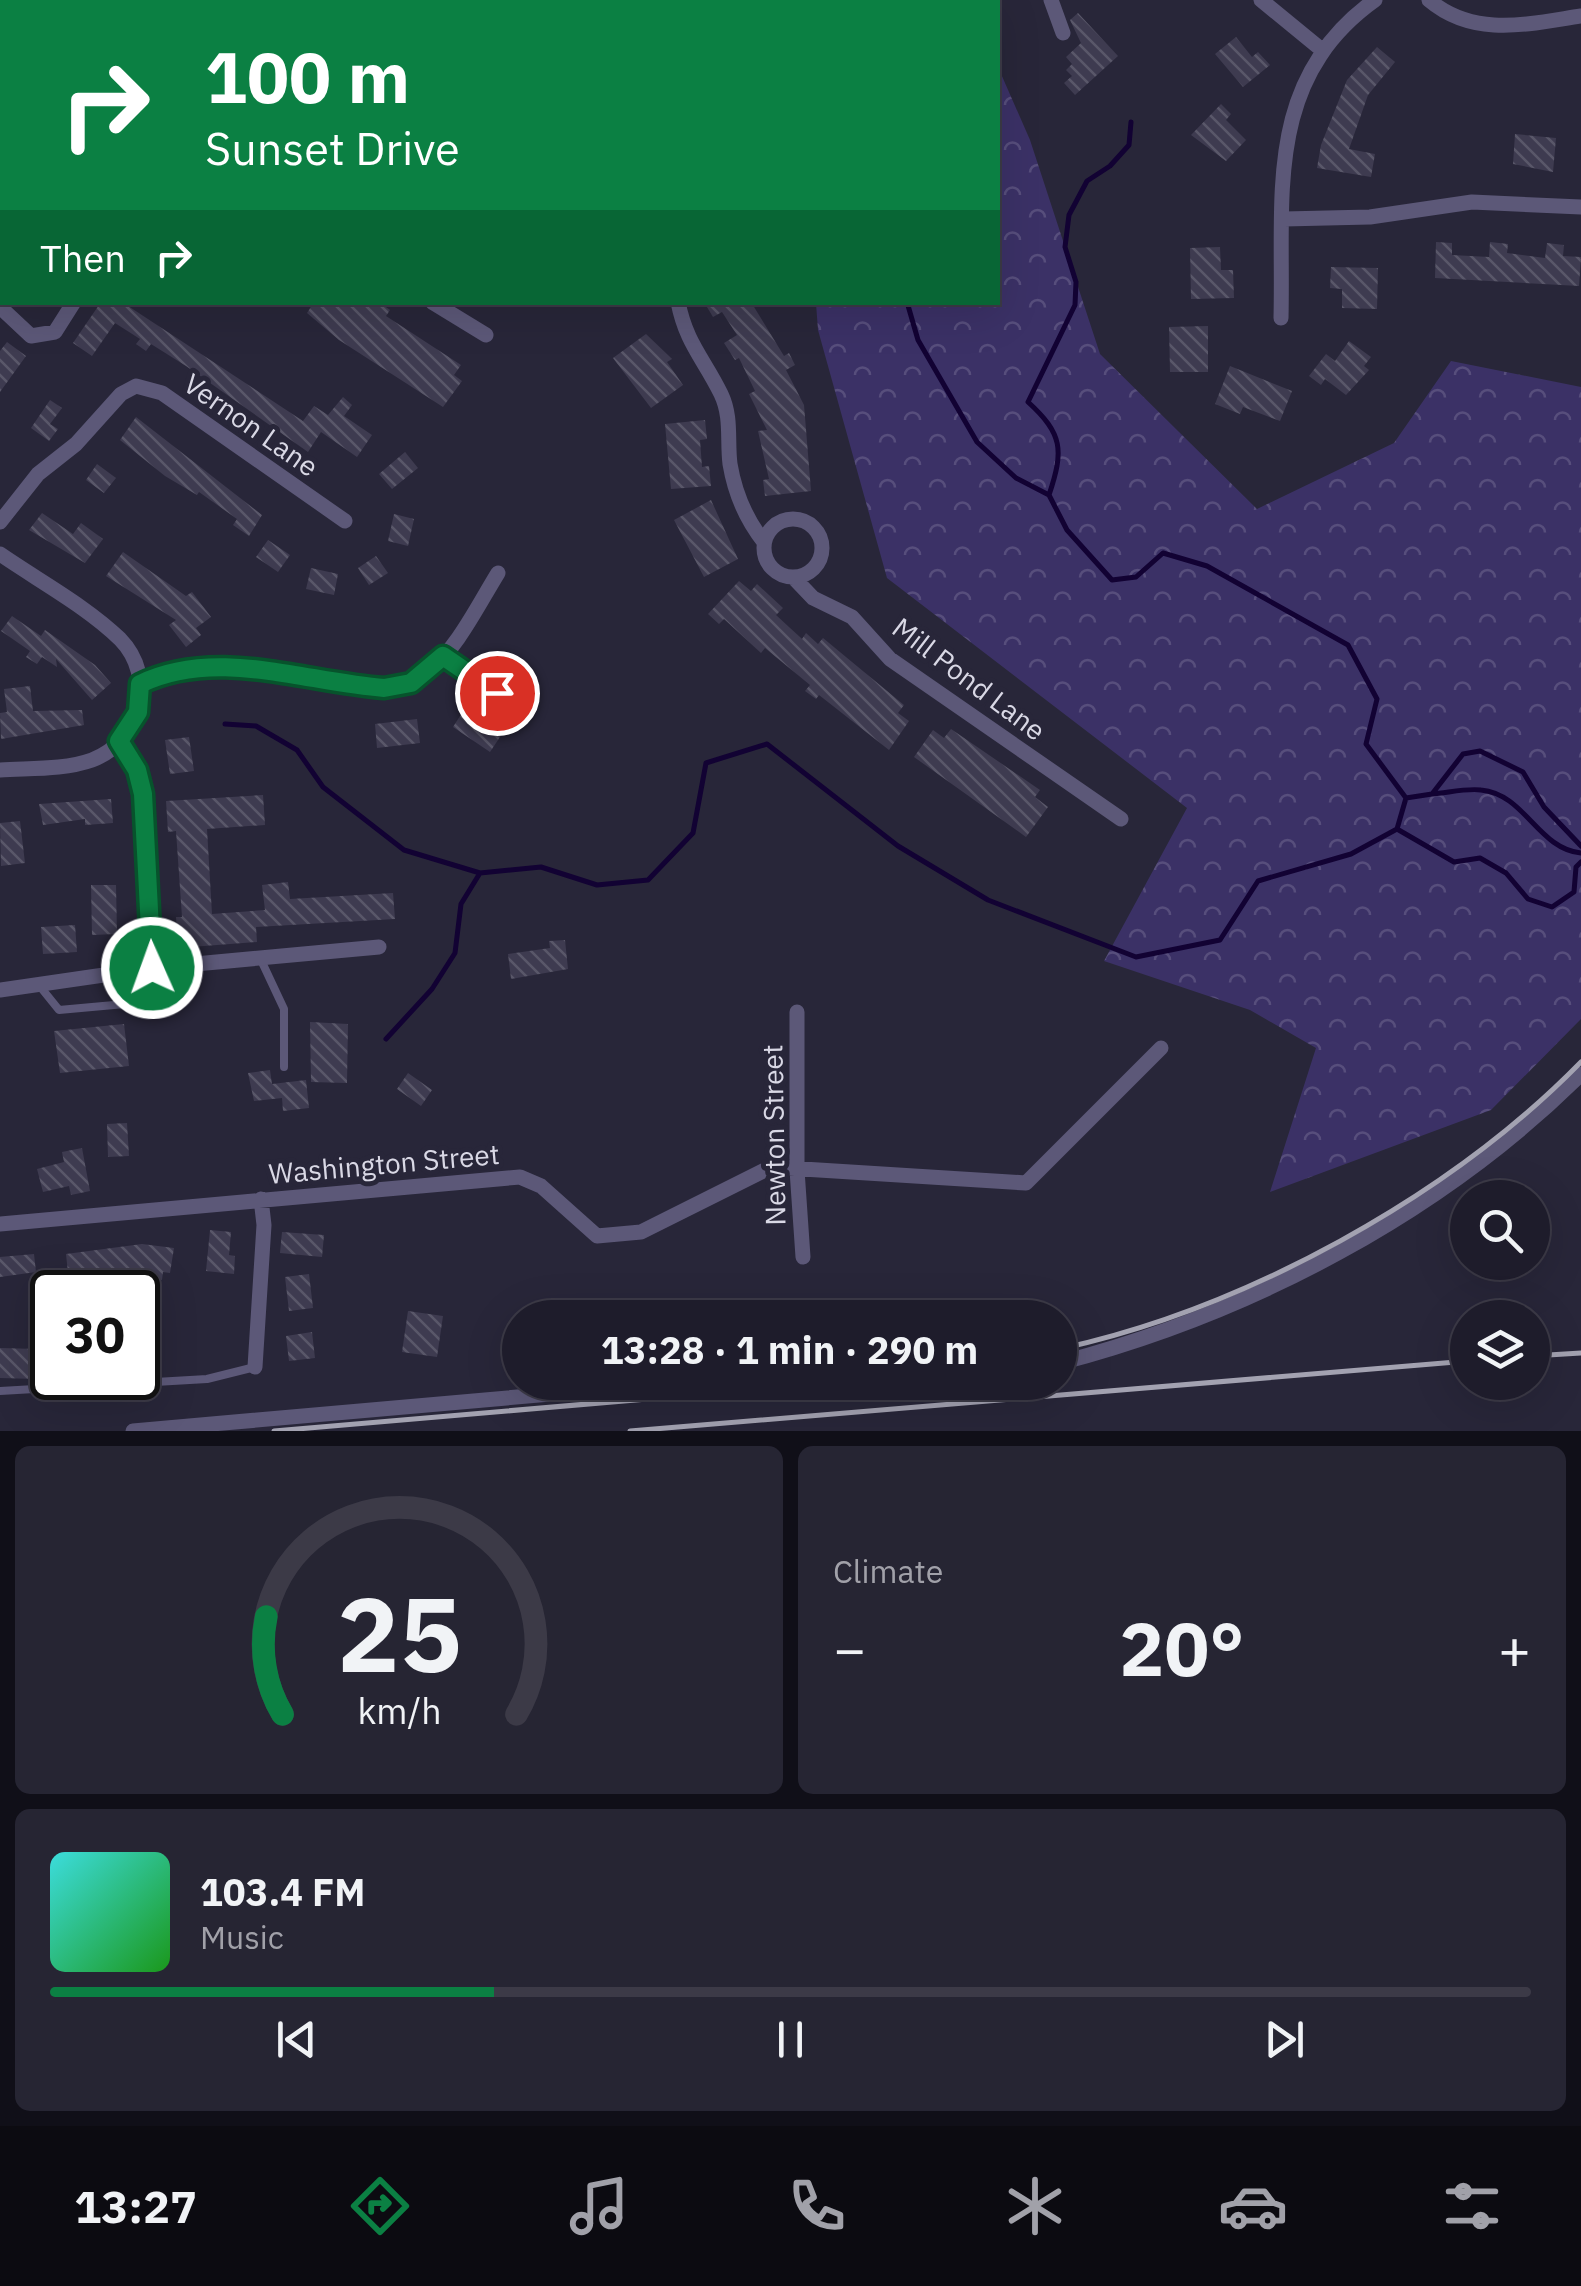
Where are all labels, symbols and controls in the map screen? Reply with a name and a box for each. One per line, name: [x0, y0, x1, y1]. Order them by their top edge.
text: 100 m: [205, 31, 410, 122]
icon: right: [40, 40, 170, 170]
text: Sunset Drive: [205, 119, 460, 177]
icon: right: [146, 230, 201, 285]
text: Then: [40, 233, 126, 282]
street label: Vernon Lane: [177, 365, 326, 485]
street label: Mill Pond Lane: [885, 609, 1053, 748]
pin: [455, 651, 540, 736]
icon: arrive: [470, 666, 525, 721]
position arrow: [100, 916, 204, 1020]
street label: Newton Street: [753, 1044, 794, 1226]
street label: Washington Street: [267, 1135, 501, 1192]
map controls: [1450, 1180, 1550, 1400]
button: search: [1450, 1180, 1550, 1280]
speed limit sign: 30: [30, 1270, 160, 1400]
button: layers: [1450, 1300, 1550, 1400]
text: 13:28 · 1 min · 290 m: [601, 1325, 978, 1374]
text: Climate: [833, 1550, 943, 1592]
text: 25: [337, 1565, 461, 1701]
text: 20°: [1119, 1599, 1245, 1697]
text: −: [833, 1613, 866, 1684]
text: +: [1498, 1613, 1531, 1684]
text: km/h: [357, 1687, 441, 1734]
text: 103.4 FM: [200, 1867, 365, 1916]
text: Music: [200, 1916, 284, 1958]
icon: previous: [269, 2012, 324, 2067]
icon: pause: [763, 2012, 818, 2067]
icon: next: [1257, 2012, 1312, 2067]
icon: directions: [345, 2171, 415, 2241]
icon: music: [564, 2171, 634, 2241]
icon: phone: [782, 2171, 852, 2241]
icon: climate: [1000, 2171, 1070, 2241]
icon: car: [1218, 2171, 1288, 2241]
icon: filters: [1437, 2171, 1507, 2241]
text: 13:27: [74, 2177, 197, 2235]

